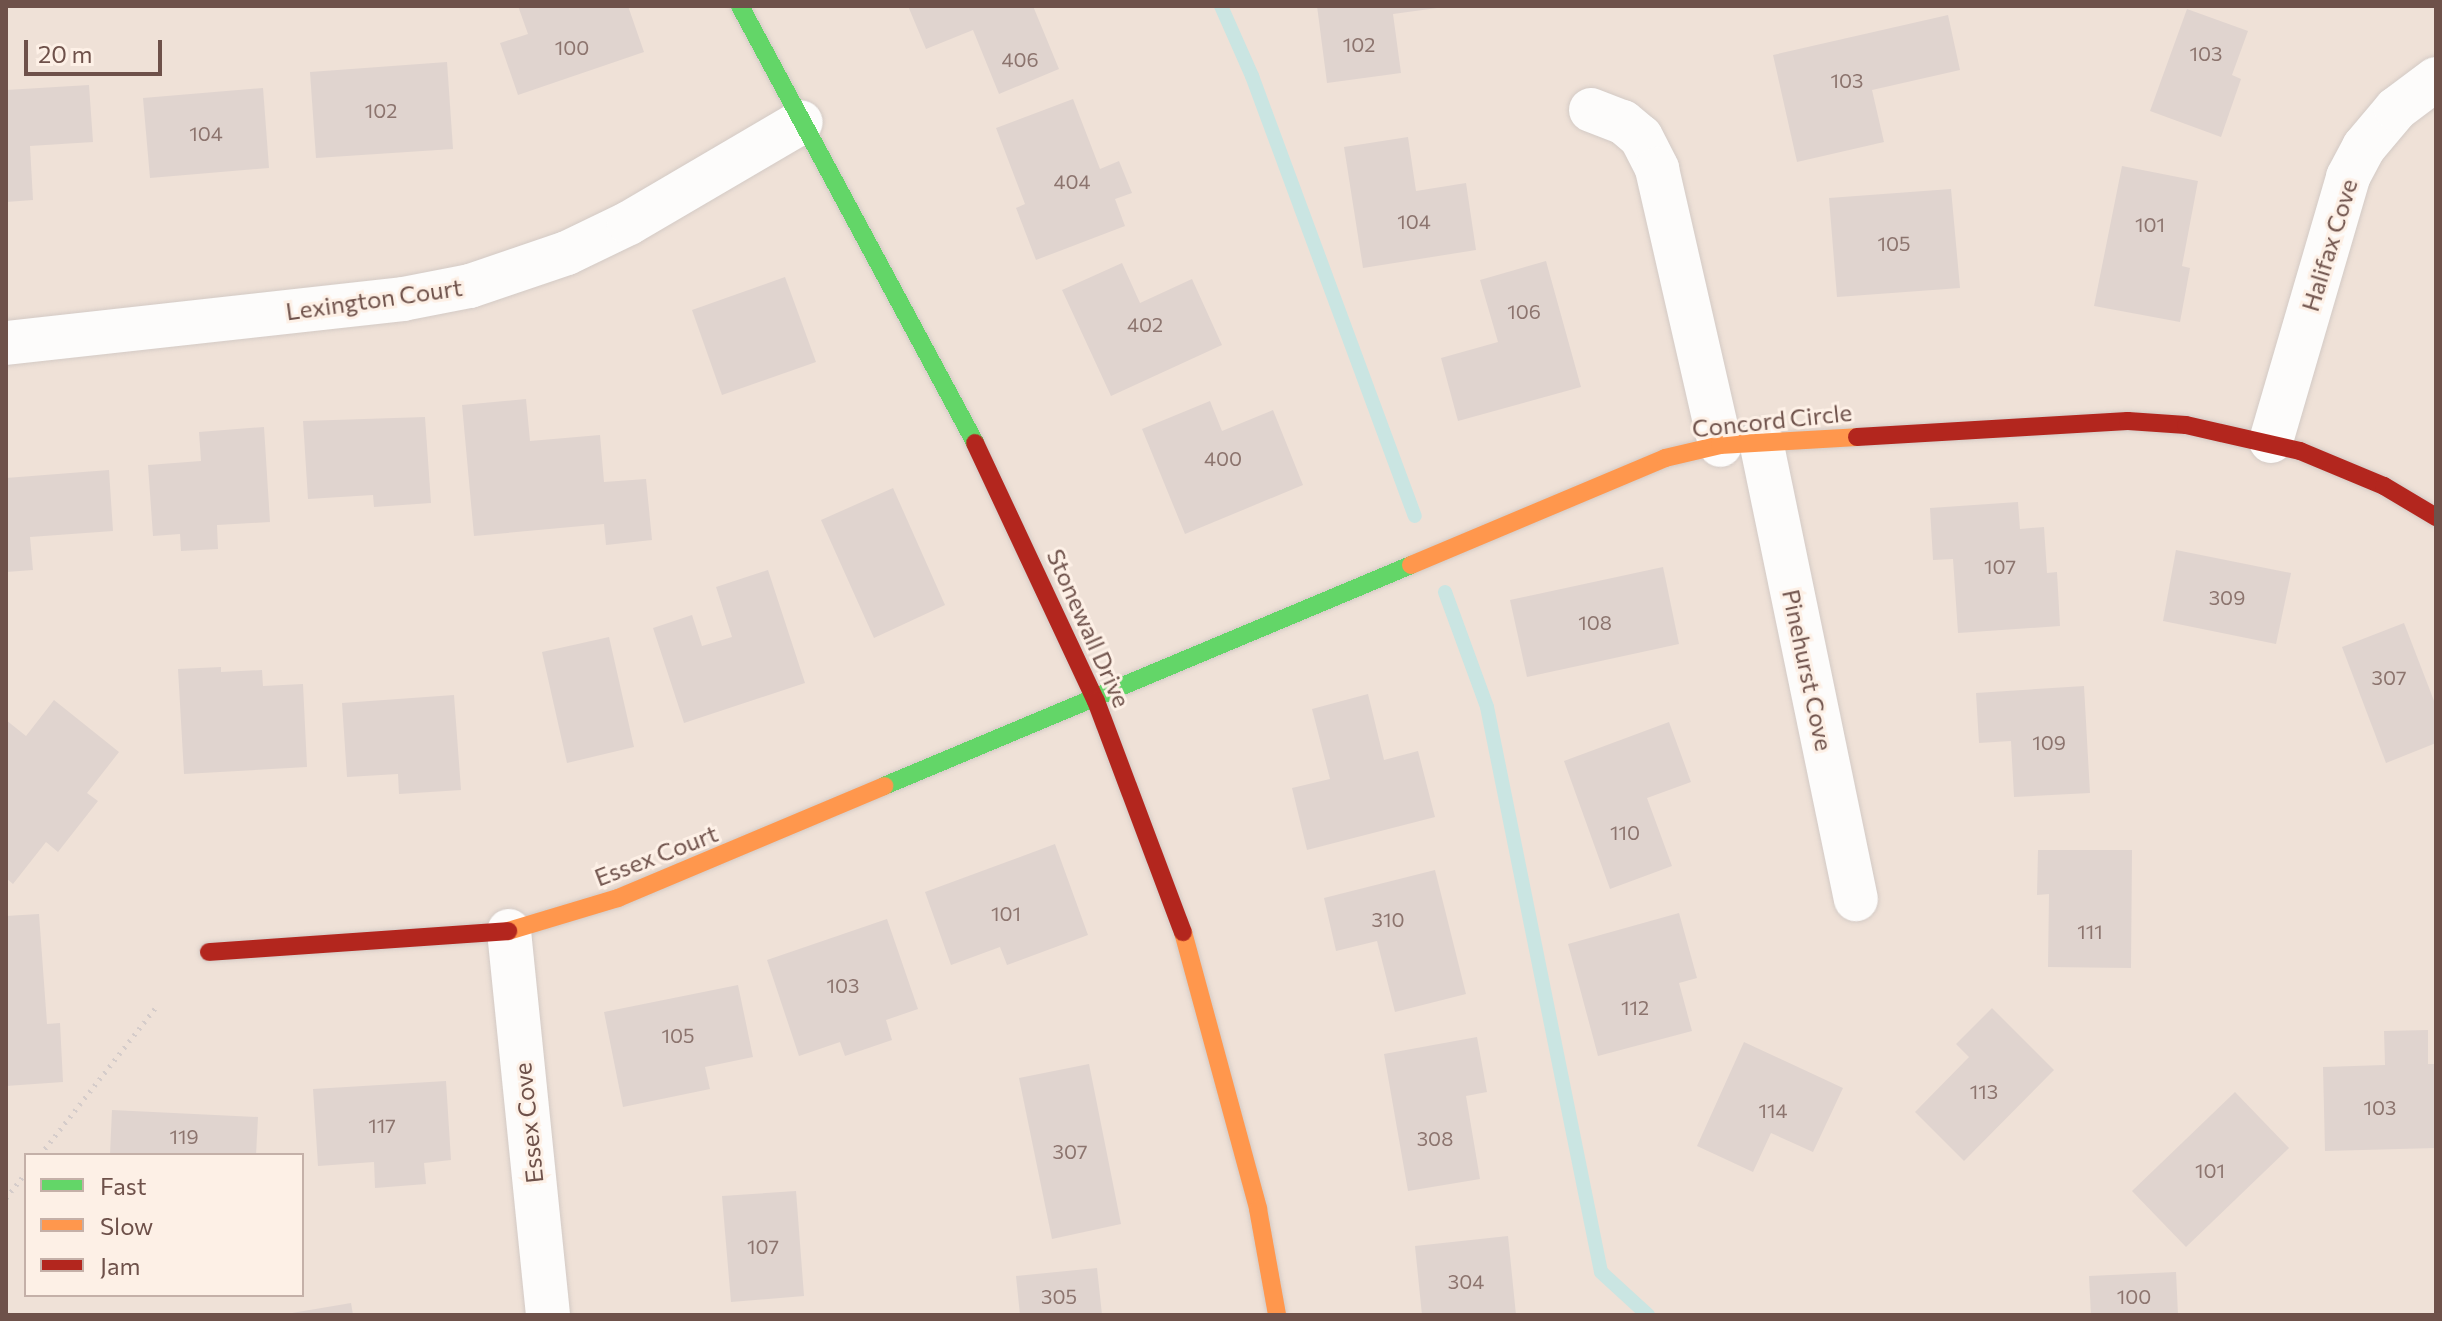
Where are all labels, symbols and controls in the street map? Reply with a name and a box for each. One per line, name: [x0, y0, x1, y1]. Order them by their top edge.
scale bar: [28, 24, 166, 74]
house number: 102: [1343, 32, 1375, 56]
house number: 100: [555, 35, 589, 59]
text: 20 m: [38, 39, 92, 68]
house number: 103: [2190, 41, 2222, 65]
house number: 406: [1001, 47, 1039, 71]
house number: 103: [1831, 68, 1863, 92]
house number: 102: [365, 98, 397, 122]
house number: 104: [189, 121, 223, 145]
house number: 404: [1053, 169, 1091, 193]
street label: Halifax Cove: [2295, 175, 2363, 315]
house number: 104: [1397, 209, 1431, 233]
house number: 101: [2135, 212, 2165, 236]
house number: 105: [1877, 231, 1911, 255]
street label: Lexington Court: [284, 272, 464, 326]
house number: 106: [1507, 299, 1541, 323]
house number: 402: [1127, 312, 1163, 336]
street label: Concord Circle: [1691, 397, 1853, 443]
house number: 400: [1204, 446, 1242, 470]
street label: Stonewall Drive: [1041, 544, 1137, 712]
house number: 107: [1984, 554, 2016, 578]
house number: 309: [2209, 585, 2245, 609]
street label: Pinehurst Cove: [1777, 587, 1839, 753]
house number: 108: [1578, 610, 1612, 634]
house number: 307: [2372, 665, 2406, 689]
house number: 109: [2032, 730, 2066, 754]
street label: Essex Court: [590, 818, 722, 892]
house number: 110: [1610, 820, 1640, 844]
house number: 101: [991, 901, 1021, 925]
house number: 310: [1371, 907, 1405, 931]
house number: 111: [2077, 919, 2103, 943]
house number: 103: [827, 973, 859, 997]
house number: 112: [1621, 995, 1649, 1019]
house number: 105: [661, 1023, 695, 1047]
street label: Essex Cove: [507, 1061, 549, 1185]
house number: 113: [1970, 1079, 1998, 1103]
house number: 103: [2364, 1095, 2396, 1119]
house number: 114: [1758, 1098, 1788, 1122]
house number: 117: [368, 1113, 396, 1137]
house number: 119: [169, 1124, 199, 1148]
house number: 308: [1417, 1126, 1453, 1150]
house number: 307: [1053, 1139, 1087, 1163]
legend: [24, 1153, 304, 1297]
house number: 101: [2195, 1158, 2225, 1182]
text: Fast: [100, 1171, 147, 1200]
text: Slow: [100, 1211, 153, 1240]
house number: 107: [747, 1234, 779, 1258]
text: Jam: [100, 1251, 140, 1280]
house number: 304: [1448, 1269, 1484, 1293]
house number: 305: [1041, 1284, 1077, 1308]
house number: 100: [2117, 1284, 2151, 1308]

